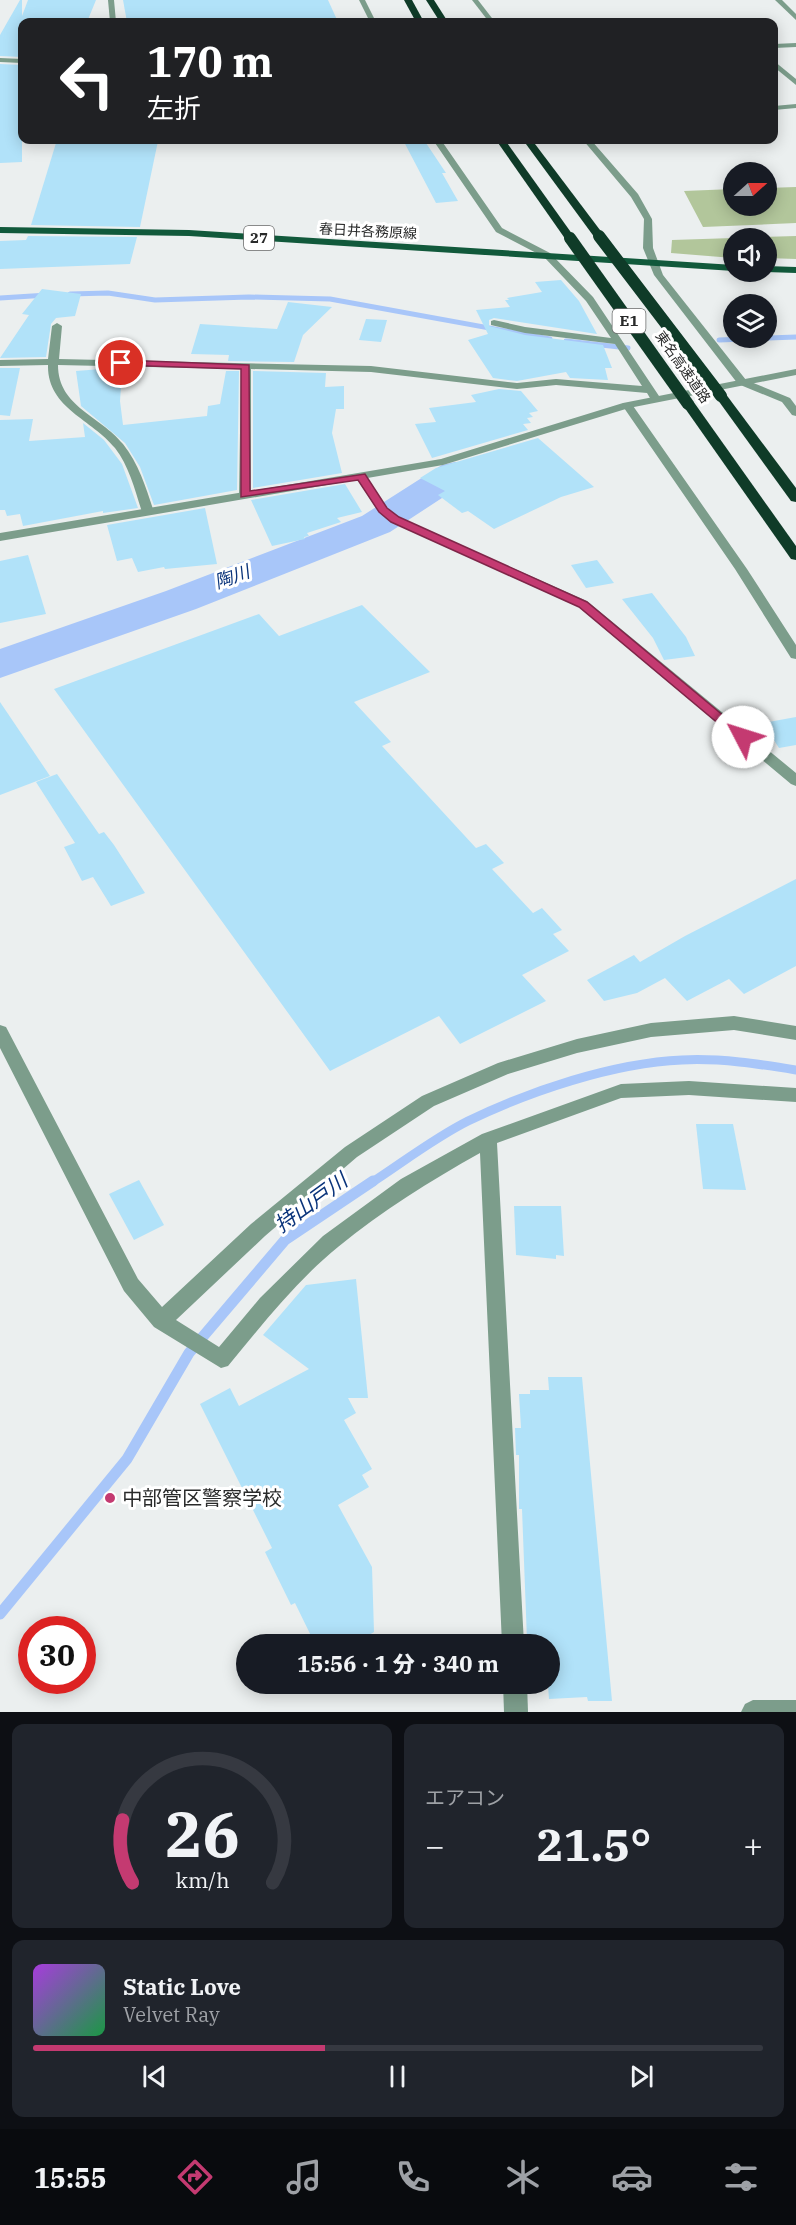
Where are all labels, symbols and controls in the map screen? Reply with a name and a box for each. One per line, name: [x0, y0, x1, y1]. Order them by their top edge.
text: 170 m: [147, 34, 273, 89]
icon: left: [48, 42, 126, 120]
text: 左折: [147, 90, 201, 125]
north arrow: [723, 162, 777, 216]
map controls: [723, 162, 777, 348]
street label: 春日井各務原線: [319, 219, 417, 243]
road number: 27: [244, 226, 274, 250]
button: sound: [723, 228, 777, 282]
button: layers: [723, 294, 777, 348]
road number: E1: [612, 309, 646, 333]
street label: 東名高速道路: [652, 327, 714, 407]
pin: [95, 337, 146, 388]
icon: arrive: [104, 346, 137, 379]
water label: 陶川: [211, 559, 255, 593]
position arrow: [711, 705, 775, 769]
water label: 持山戸川: [268, 1165, 354, 1238]
place label: 中部管区警察学校: [122, 1484, 282, 1511]
marker: 中部管区警察学校: [103, 1491, 117, 1505]
speed limit sign: 30: [18, 1616, 96, 1694]
text: 15:56 · 1 分 · 340 m: [297, 1649, 499, 1678]
text: エアコン: [425, 1784, 505, 1811]
text: 26: [165, 1793, 239, 1874]
text: 21.5°: [537, 1815, 651, 1873]
text: −: [425, 1824, 445, 1867]
text: +: [743, 1824, 763, 1867]
text: km/h: [175, 1866, 229, 1894]
text: Static Love: [123, 1972, 241, 2001]
text: Velvet Ray: [123, 2001, 220, 2028]
icon: previous: [138, 2060, 171, 2093]
icon: pause: [381, 2060, 414, 2093]
icon: next: [625, 2060, 658, 2093]
icon: directions: [174, 2156, 216, 2198]
icon: music: [283, 2156, 325, 2198]
icon: phone: [392, 2156, 434, 2198]
icon: climate: [502, 2156, 544, 2198]
icon: car: [611, 2156, 653, 2198]
icon: filters: [720, 2156, 762, 2198]
text: 15:55: [34, 2160, 107, 2195]

